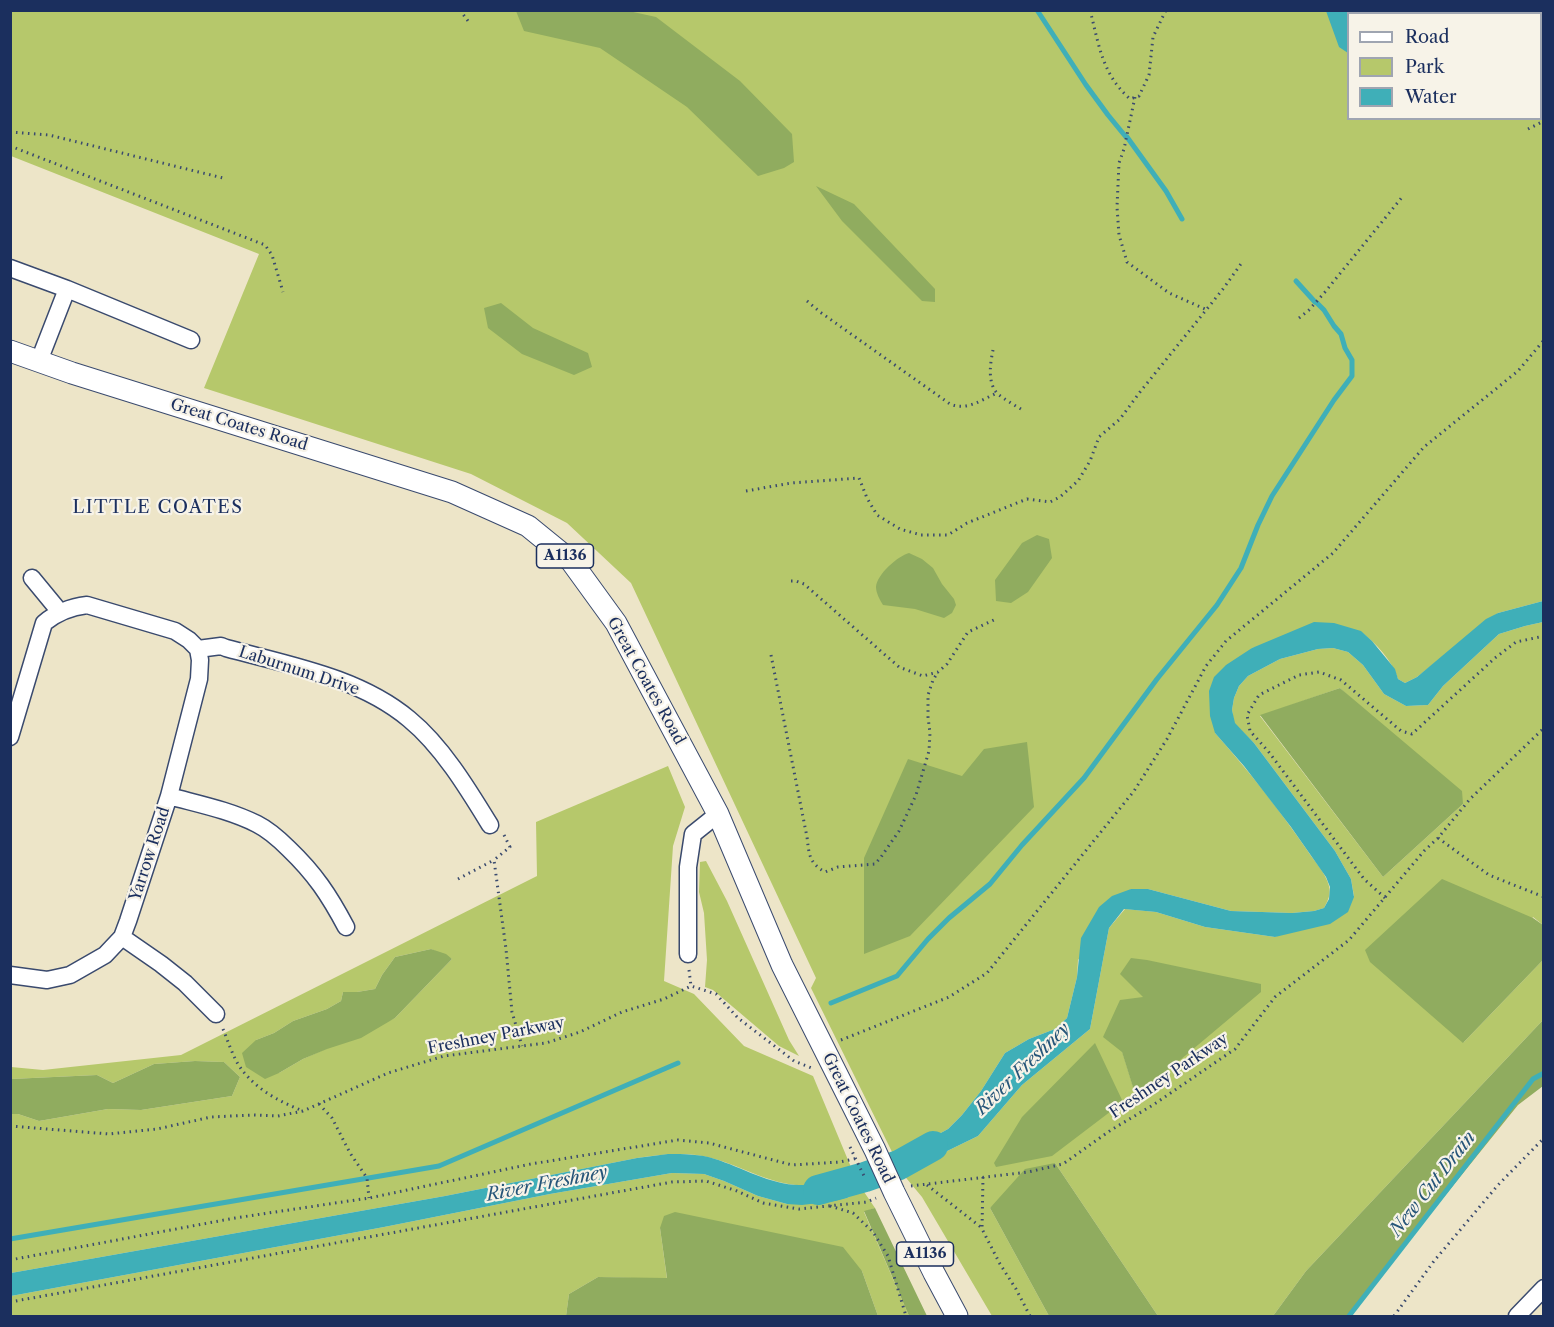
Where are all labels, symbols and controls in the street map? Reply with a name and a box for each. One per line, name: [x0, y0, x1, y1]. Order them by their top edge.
legend: [1347, 12, 1542, 120]
text: Road: [1405, 26, 1450, 48]
text: Park: [1405, 56, 1444, 78]
text: Water: [1405, 86, 1457, 108]
street label: Great Coates Road: [168, 395, 310, 455]
district label: LITTLE COATES: [73, 497, 243, 519]
road number: A1136: [536, 544, 594, 568]
street label: Great Coates Road: [603, 614, 689, 748]
street label: Laburnum Drive: [236, 642, 362, 700]
street label: Yarrow Road: [126, 804, 174, 904]
street label: Freshney Parkway: [426, 1013, 566, 1059]
water label: River Freshney: [971, 1019, 1075, 1119]
street label: Freshney Parkway: [1106, 1029, 1232, 1123]
street label: Great Coates Road: [818, 1050, 898, 1186]
water label: New Cut Drain: [1385, 1127, 1481, 1241]
water label: River Freshney: [485, 1162, 609, 1206]
road number: A1136: [896, 1242, 954, 1266]

